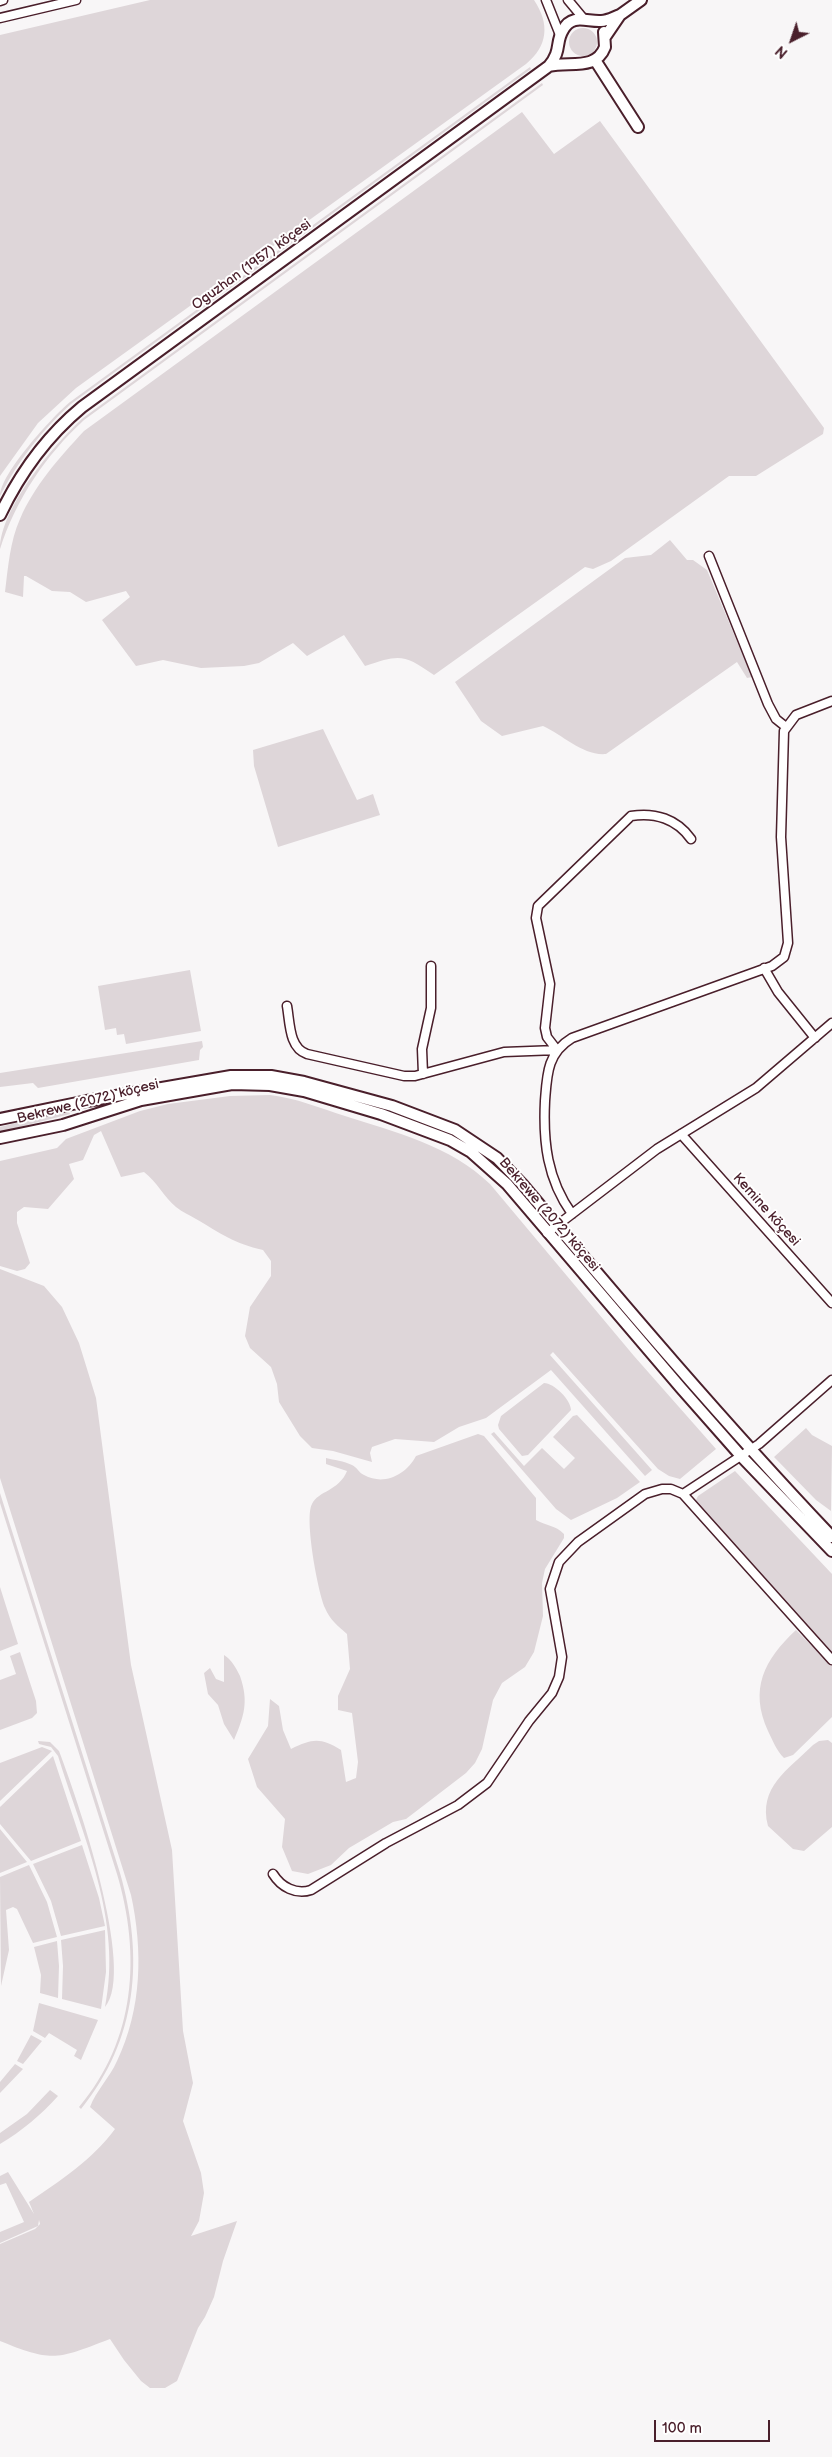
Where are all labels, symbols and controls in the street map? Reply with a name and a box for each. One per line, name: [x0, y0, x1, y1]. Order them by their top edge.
north arrow: [767, 15, 817, 65]
text: N: [772, 42, 791, 62]
street label: Oguzhan (1957) köçesi: [189, 216, 315, 314]
street label: Bekrewe (2072) köçesi: [15, 1076, 161, 1128]
street label: Bekrewe (2072) köçesi: [495, 1155, 603, 1275]
street label: Kemine köçesi: [729, 1170, 803, 1250]
scale bar: [657, 2410, 773, 2442]
text: 100 m: [662, 2419, 702, 2438]

